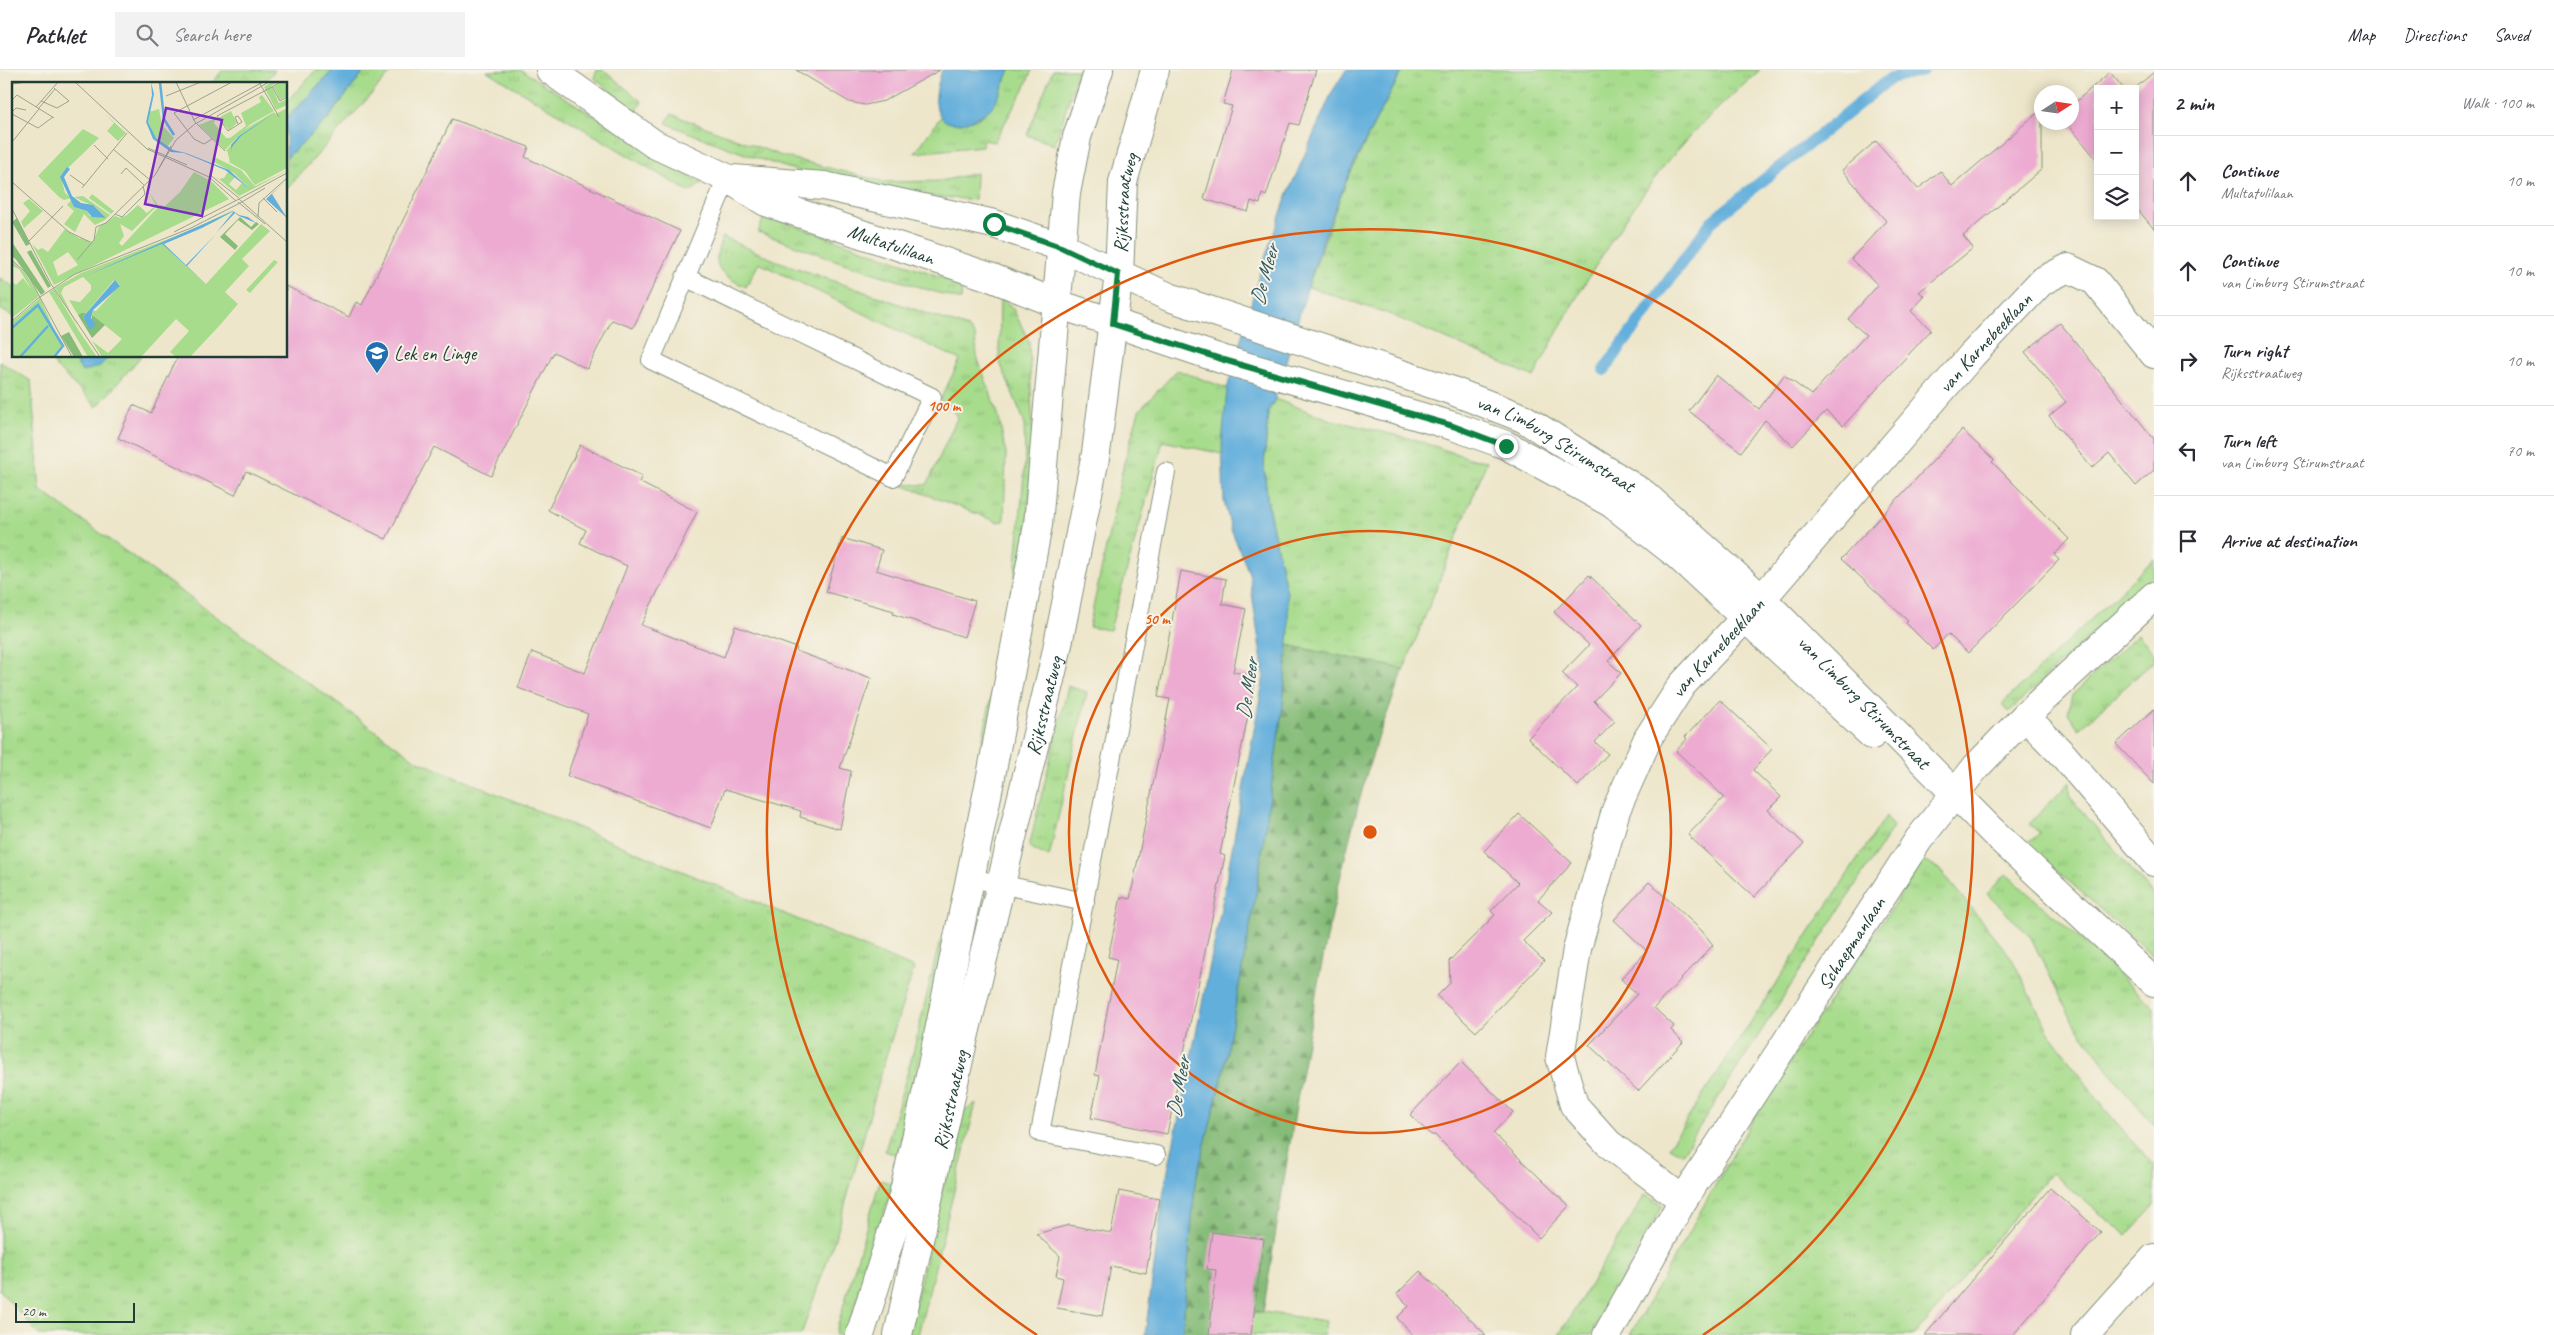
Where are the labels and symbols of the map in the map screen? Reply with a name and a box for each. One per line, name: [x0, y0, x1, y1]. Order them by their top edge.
inset map: [12, 82, 288, 358]
north arrow: [2034, 85, 2079, 130]
street label: Rijksstraatweg: [1108, 148, 1144, 253]
route start: [983, 213, 1006, 236]
street label: Multatulilaan: [845, 218, 938, 271]
water label: De Meer: [1244, 238, 1286, 308]
street label: van Karnebeeklaan: [1933, 287, 2038, 398]
school or university icon: Lek en Linge: [364, 340, 390, 374]
place label: Lek en Linge: [394, 341, 478, 366]
street label: van Limburg Stirumstraat: [1473, 389, 1641, 499]
text: 100 m: [928, 397, 962, 416]
route end: [1495, 435, 1518, 458]
street label: van Karnebeeklaan: [1665, 592, 1771, 702]
text: 50 m: [1144, 610, 1171, 629]
street label: van Limburg Stirumstraat: [1792, 630, 1937, 776]
street label: Rijksstraatweg: [1020, 652, 1069, 758]
water label: De Meer: [1230, 653, 1265, 721]
centre of rings: [1361, 823, 1379, 841]
street label: Schaepmanlaan: [1812, 891, 1891, 994]
street label: Rijksstraatweg: [927, 1046, 974, 1152]
water label: De Meer: [1160, 1051, 1197, 1119]
scale bar: [15, 1300, 135, 1323]

